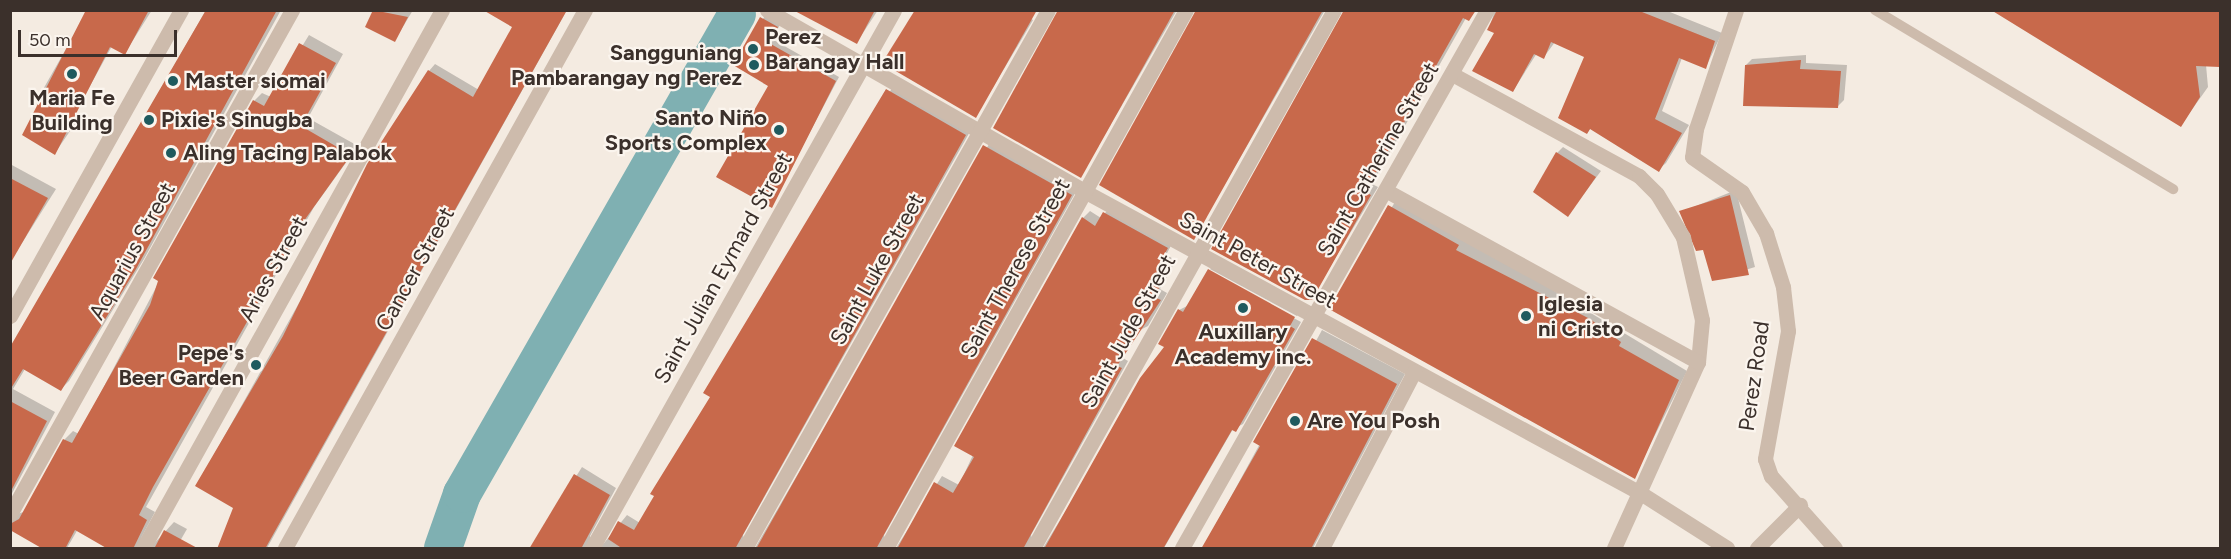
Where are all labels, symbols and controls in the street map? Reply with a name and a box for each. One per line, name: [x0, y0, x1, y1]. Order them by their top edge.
scale bar: [21, 18, 180, 56]
place label: Perez Barangay Hall: [765, 23, 904, 74]
text: 50 m: [29, 29, 71, 51]
place label: Sangguniang Pambarangay ng Perez: [511, 39, 742, 90]
marker: Perez Barangay Hall: [746, 42, 760, 56]
street label: Saint Catherine Street: [1312, 57, 1444, 261]
marker: Sangguniang Pambarangay ng Perez: [747, 58, 761, 72]
marker: Maria Fe Building: [65, 67, 79, 81]
place label: Master siomai: [185, 68, 326, 94]
marker: Master siomai: [166, 74, 180, 88]
place label: Maria Fe Building: [29, 84, 115, 136]
place label: Santo Niño Sports Complex: [605, 104, 767, 156]
place label: Pixie's Sinugba: [161, 107, 313, 133]
marker: Pixie's Sinugba: [142, 113, 156, 127]
marker: Santo Niño Sports Complex: [772, 123, 786, 137]
place label: Aling Tacing Palabok: [183, 140, 392, 166]
marker: Aling Tacing Palabok: [164, 146, 178, 160]
street label: Saint Julian Eymard Street: [648, 148, 798, 388]
street label: Saint Therese Street: [955, 174, 1075, 362]
street label: Aquarius Street: [83, 178, 181, 324]
street label: Saint Luke Street: [824, 189, 930, 349]
street label: Cancer Street: [370, 202, 460, 336]
street label: Saint Peter Street: [1175, 206, 1341, 314]
street label: Aries Street: [233, 212, 313, 326]
street label: Saint Jude Street: [1075, 250, 1181, 412]
place label: Iglesia ni Cristo: [1538, 290, 1623, 342]
marker: Auxillary Academy inc.: [1236, 301, 1250, 315]
marker: Iglesia ni Cristo: [1519, 309, 1533, 323]
place label: Auxillary Academy inc.: [1175, 318, 1311, 370]
street label: Perez Road: [1733, 319, 1775, 433]
place label: Pepe's Beer Garden: [118, 339, 244, 390]
marker: Pepe's Beer Garden: [249, 358, 263, 372]
place label: Are You Posh: [1307, 408, 1440, 434]
marker: Are You Posh: [1288, 414, 1302, 428]

